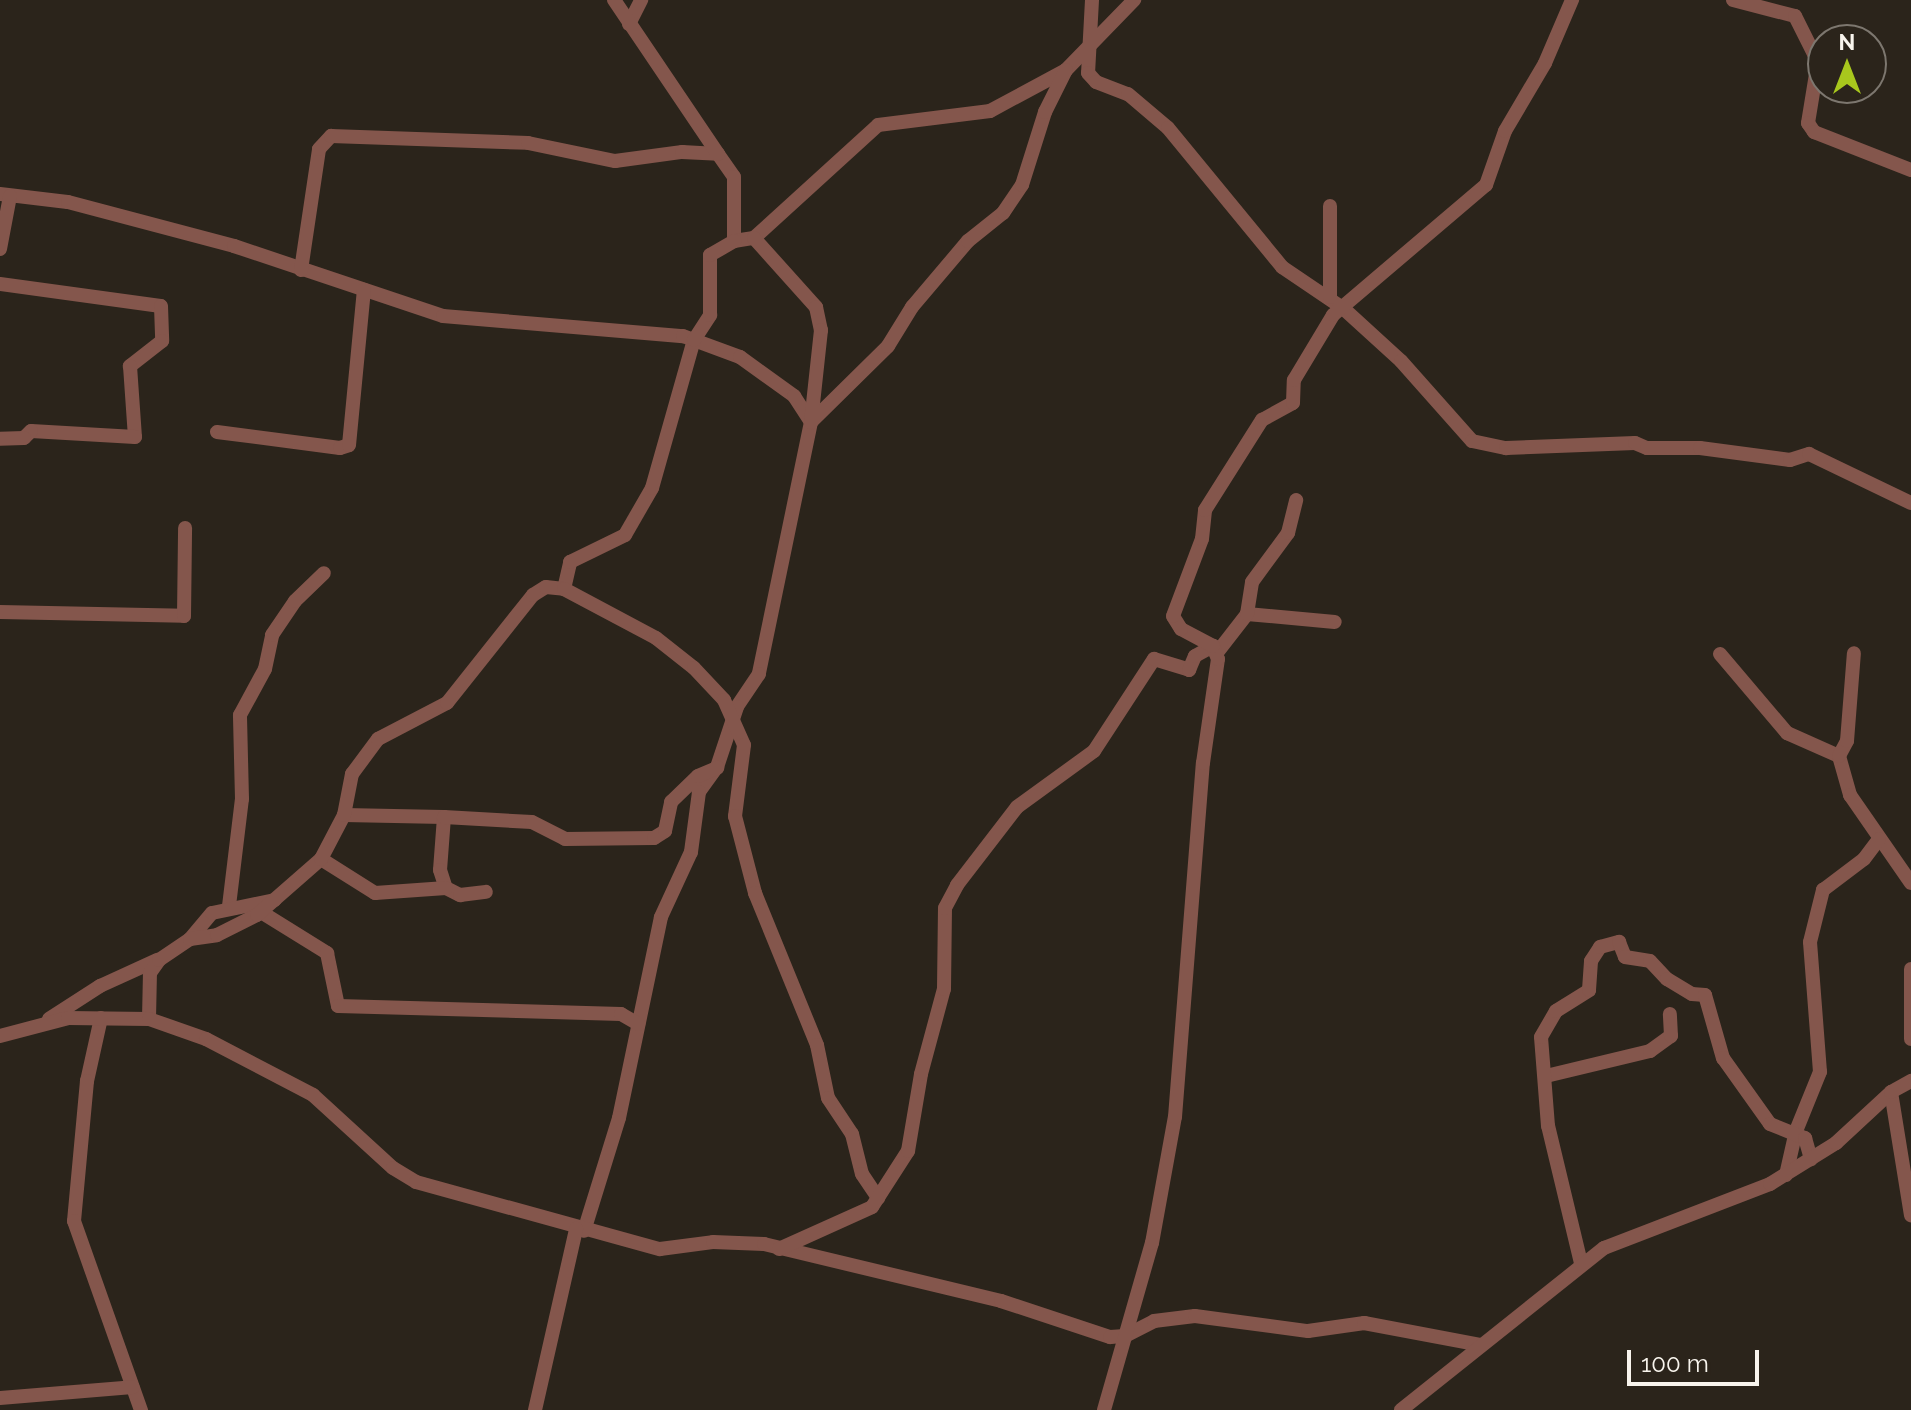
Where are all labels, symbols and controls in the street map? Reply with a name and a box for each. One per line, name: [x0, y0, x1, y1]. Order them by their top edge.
north arrow: [1807, 24, 1887, 104]
text: N: [1839, 29, 1855, 55]
scale bar: [1631, 1334, 1763, 1384]
text: 100 m: [1641, 1349, 1709, 1378]

